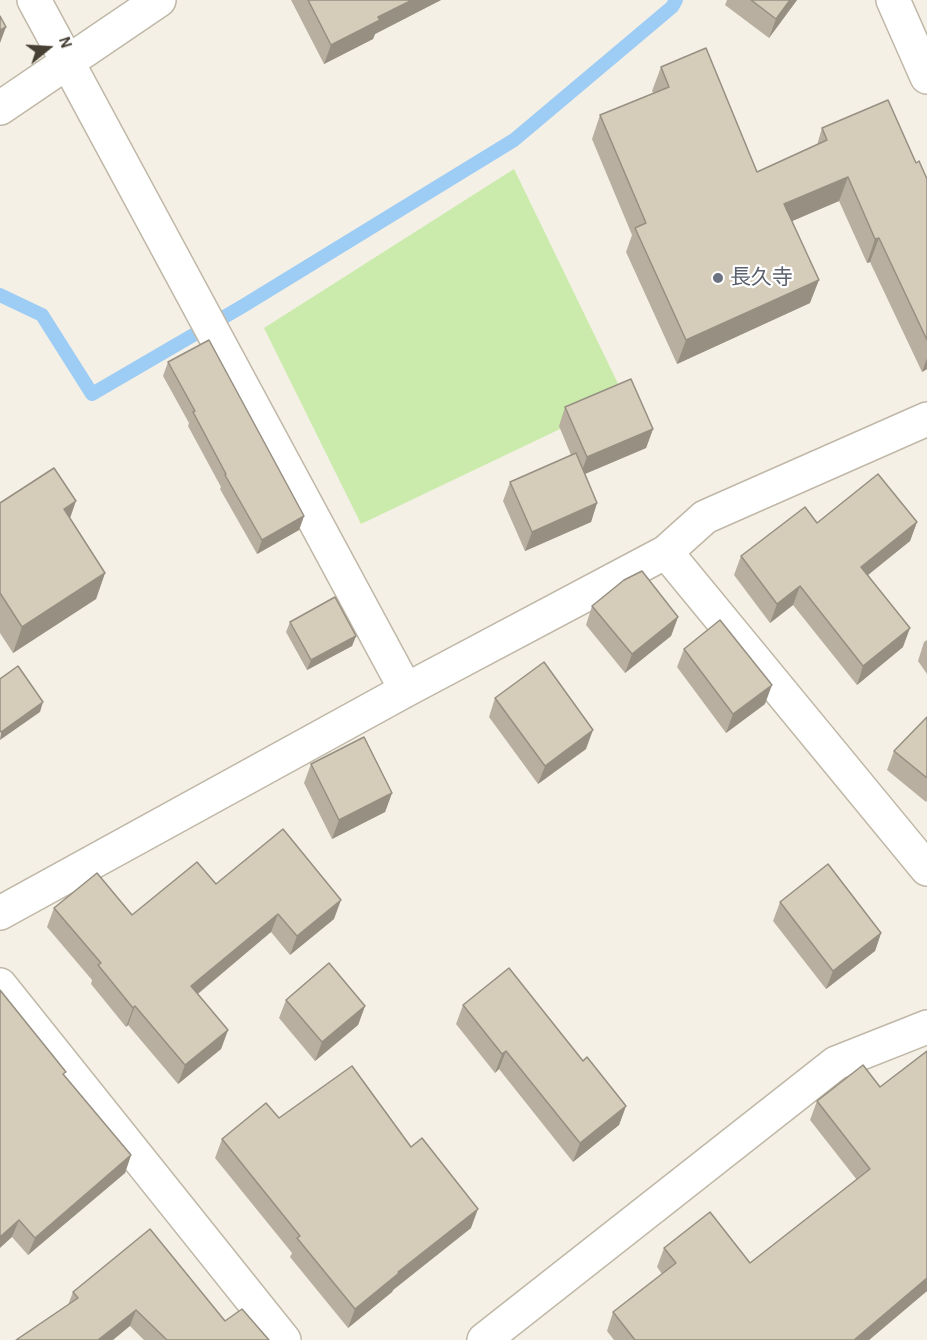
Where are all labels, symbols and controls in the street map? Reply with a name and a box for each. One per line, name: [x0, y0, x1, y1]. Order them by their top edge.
north arrow: [18, 18, 78, 78]
text: N: [56, 35, 74, 50]
place label: 長久寺: [730, 265, 793, 291]
marker: 長久寺: [711, 271, 725, 285]

